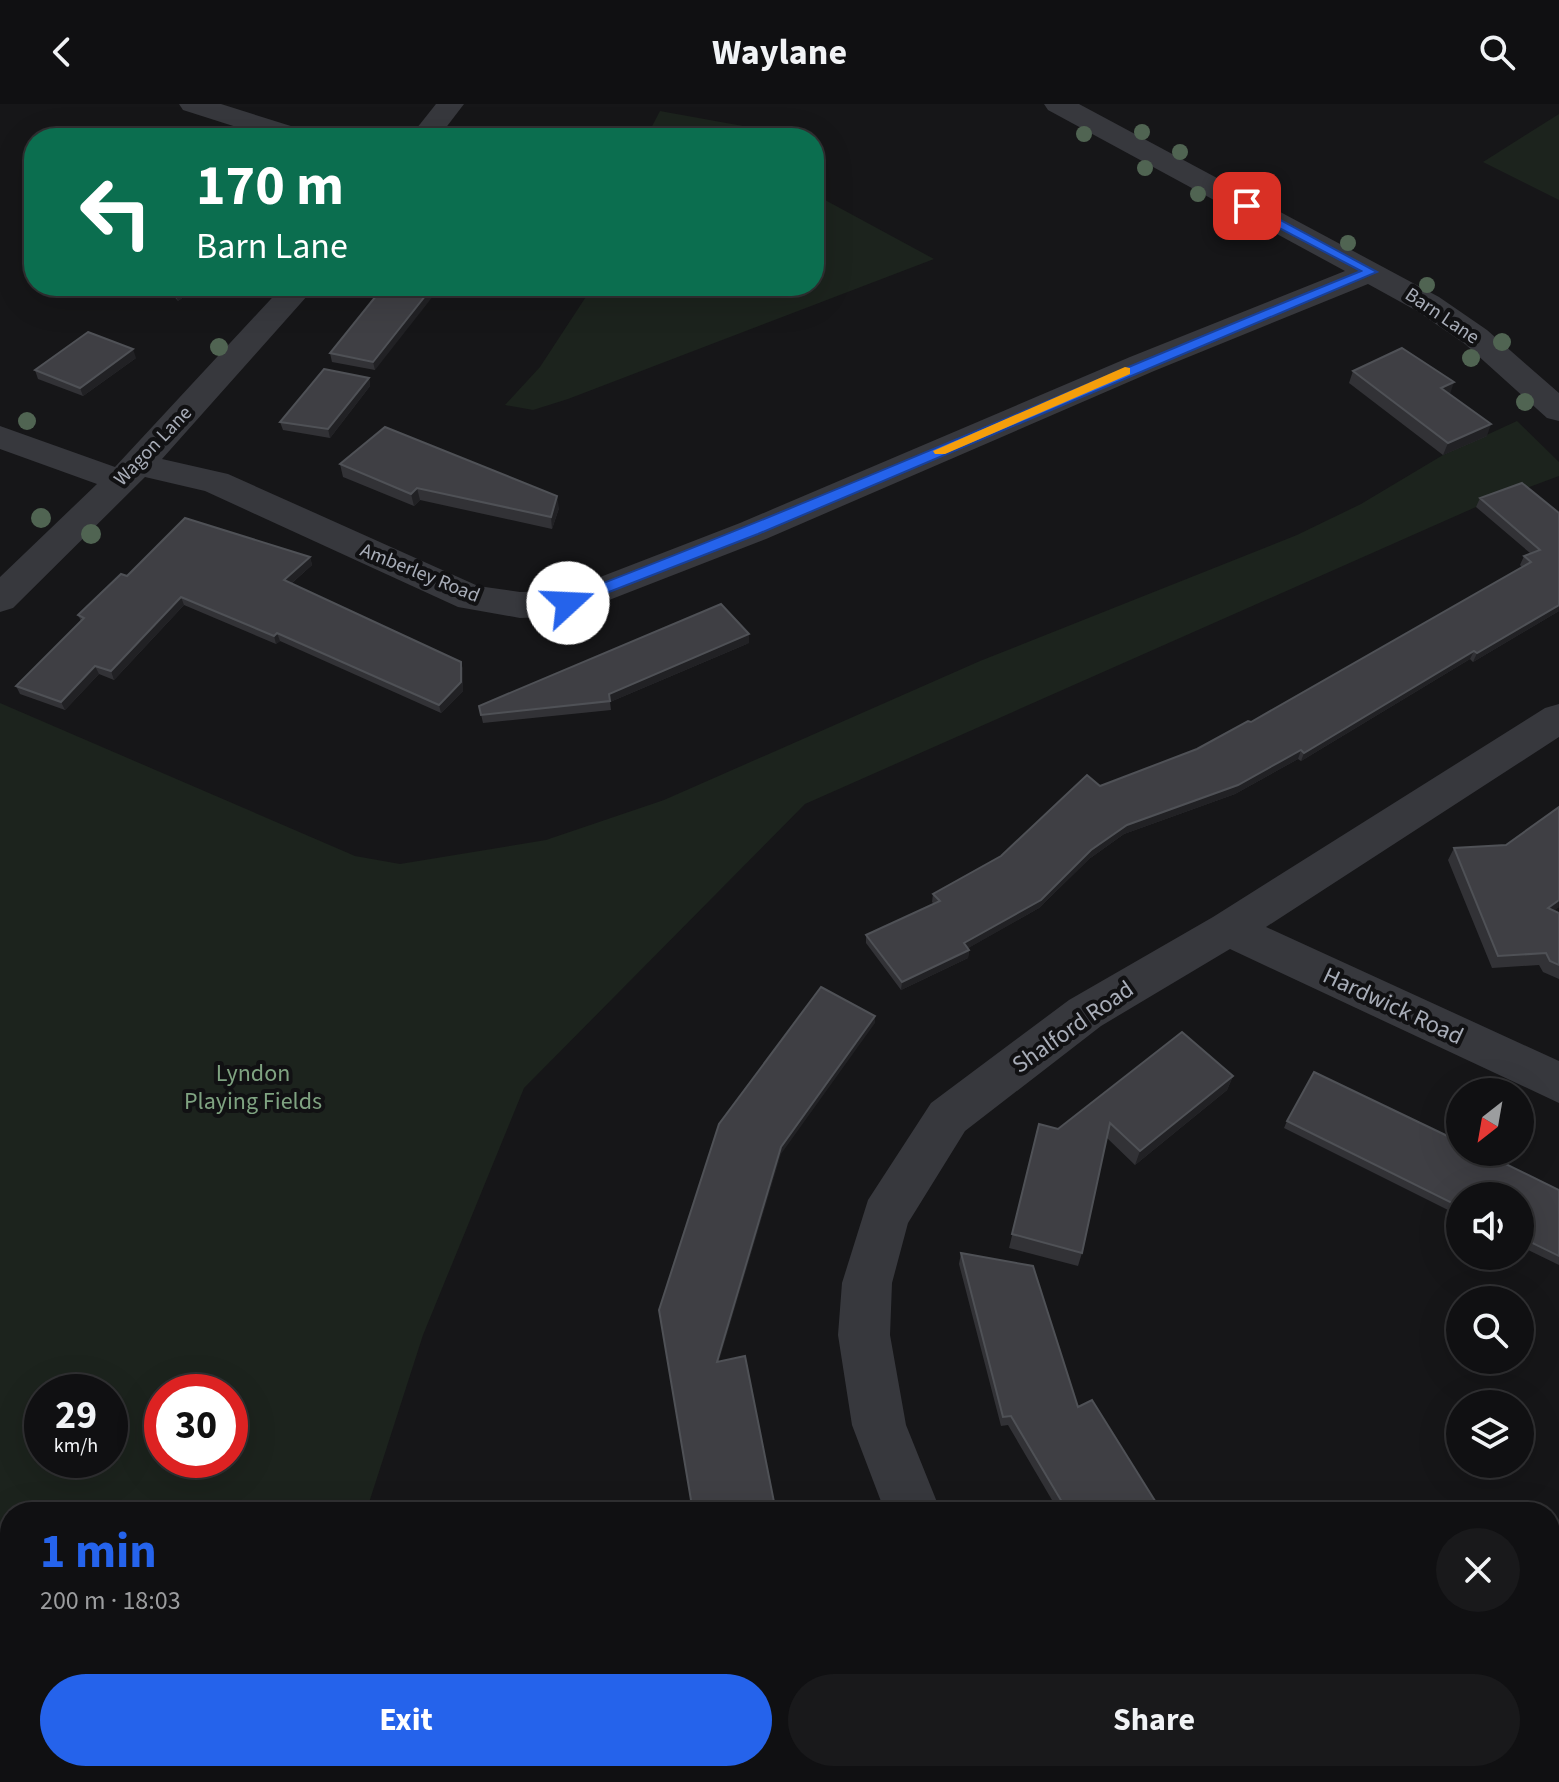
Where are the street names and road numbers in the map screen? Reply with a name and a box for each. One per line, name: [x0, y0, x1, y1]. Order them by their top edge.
street label: Barn Lane: [1399, 281, 1485, 351]
street label: Wagon Lane: [108, 400, 198, 492]
street label: Amberley Road: [356, 536, 484, 610]
street label: Hardwick Road: [1317, 958, 1469, 1054]
street label: Shalford Road: [1005, 972, 1141, 1082]

